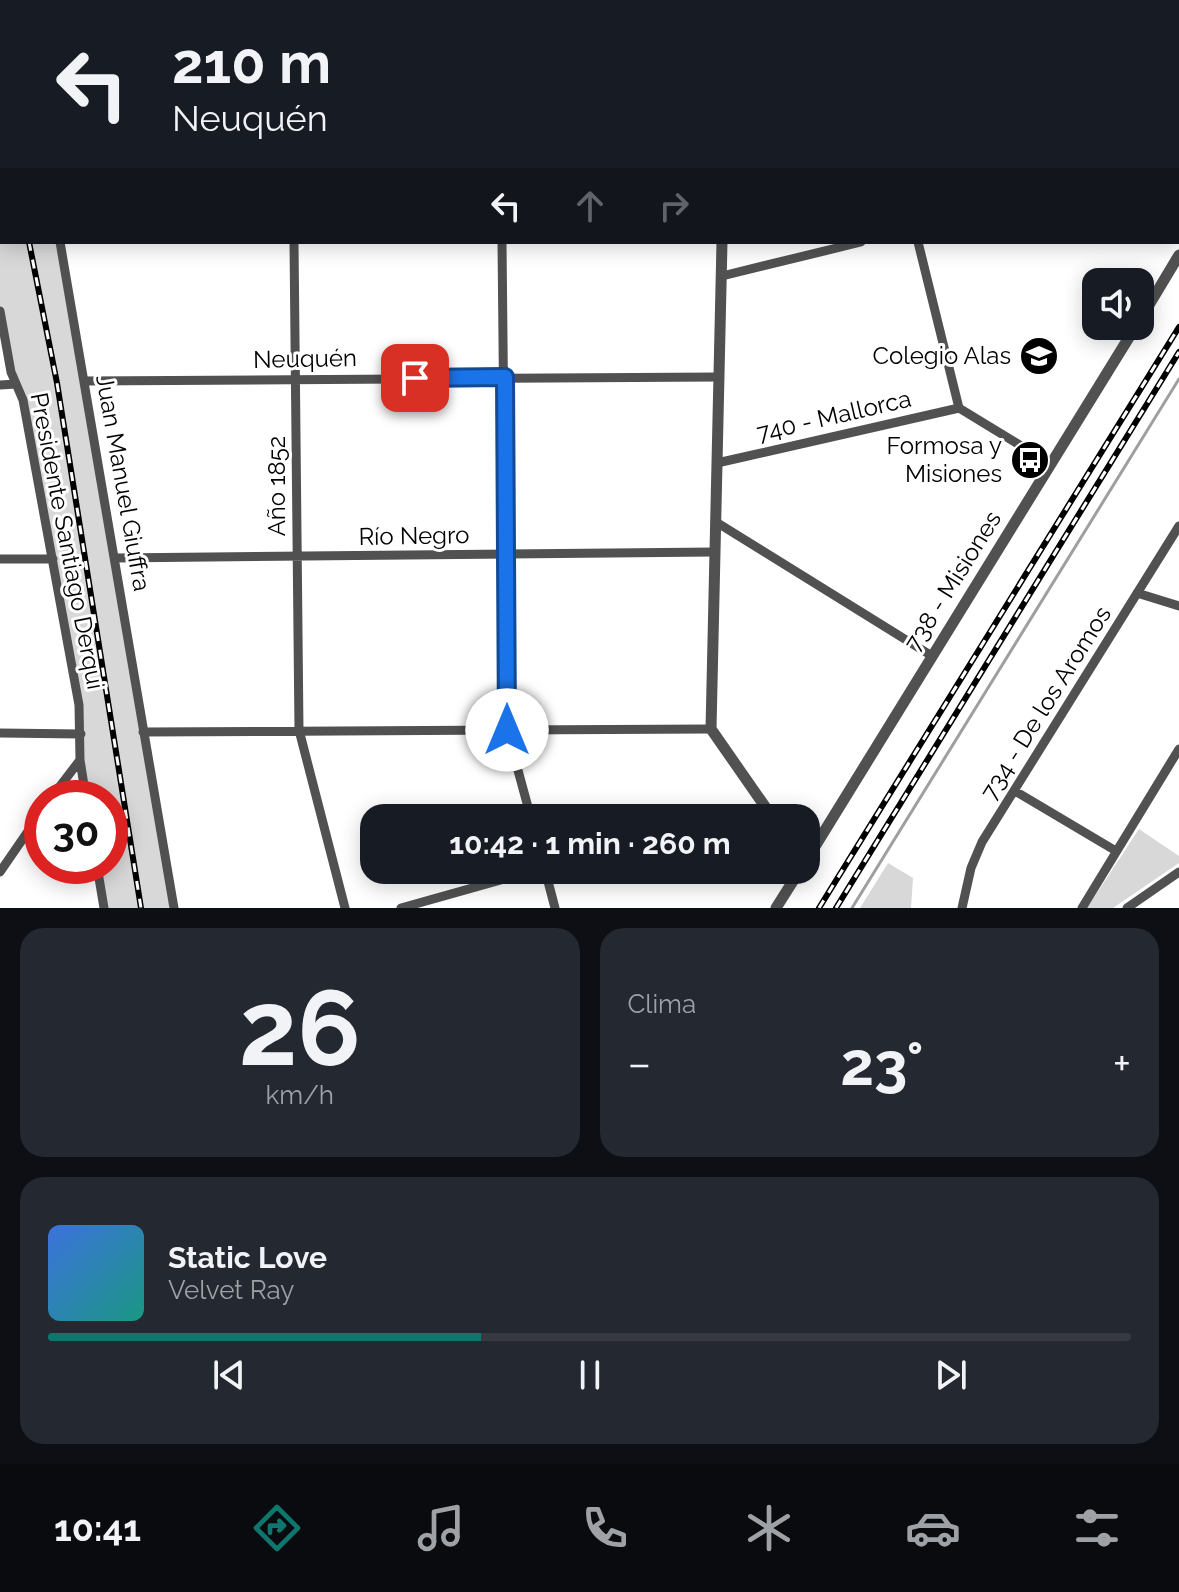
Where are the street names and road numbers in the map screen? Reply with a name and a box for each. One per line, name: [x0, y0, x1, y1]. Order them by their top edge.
street label: Neuquén: [253, 343, 357, 374]
street label: Juan Manuel Giuffra: [90, 372, 157, 593]
street label: 740 - Mallorca: [754, 384, 914, 447]
street label: Presidente Santiago Derqui: [24, 390, 110, 692]
street label: Año 1852: [262, 436, 291, 536]
street label: 738 - Misiones: [898, 505, 1007, 656]
street label: Río Negro: [358, 520, 470, 551]
street label: 734 - De los Aromos: [974, 601, 1117, 805]

